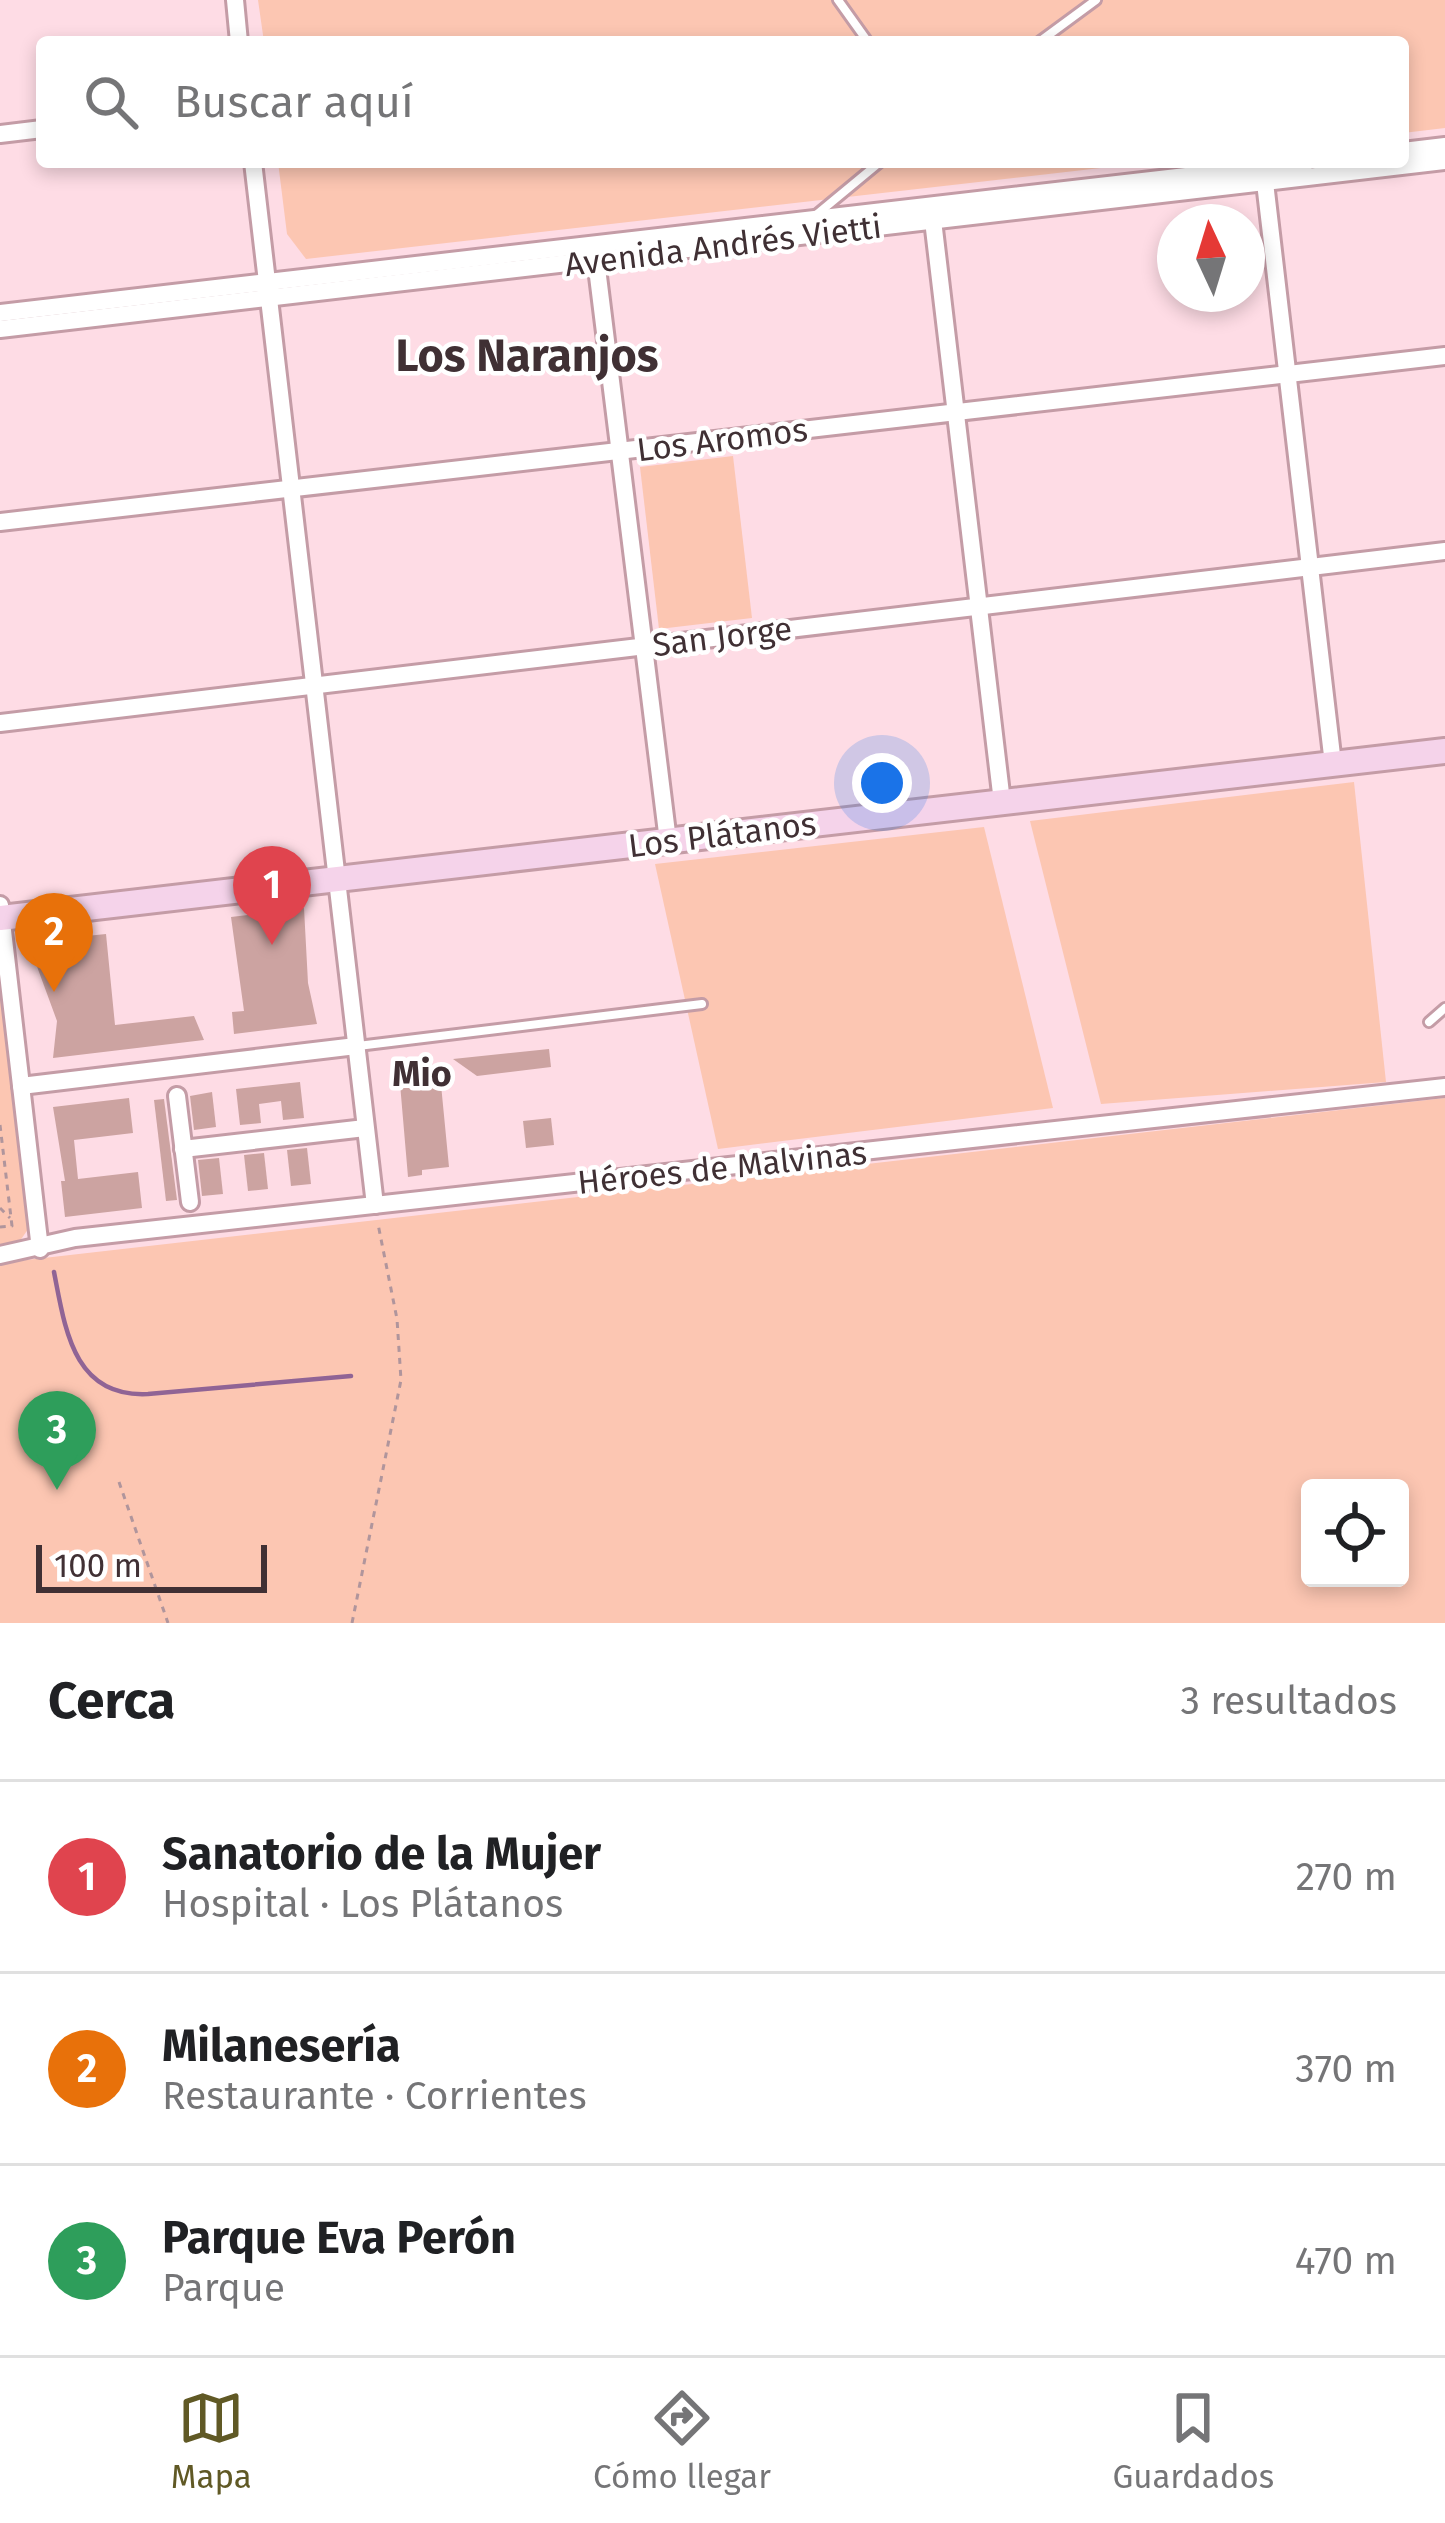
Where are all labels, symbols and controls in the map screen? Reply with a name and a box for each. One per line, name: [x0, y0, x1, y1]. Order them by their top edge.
search box: [36, 36, 1409, 168]
icon: search: [78, 69, 144, 135]
text: Buscar aquí: [174, 75, 414, 129]
north arrow: [1157, 204, 1265, 312]
street label: Avenida Andrés Vietti: [563, 207, 884, 285]
district label: Los Naranjos: [396, 329, 658, 383]
street label: Los Aromos: [634, 410, 810, 470]
street label: San Jorge: [650, 609, 794, 665]
your location: [852, 753, 912, 813]
street label: Los Plátanos: [626, 804, 818, 866]
pin: 1: [233, 846, 311, 945]
pin: 2: [15, 893, 93, 992]
district label: Mio: [392, 1052, 452, 1096]
street label: Héroes de Malvinas: [576, 1133, 869, 1203]
pin: 3: [18, 1391, 96, 1490]
map controls: [1301, 1479, 1409, 1587]
button: locate: [1301, 1479, 1409, 1587]
scale bar: [36, 1539, 267, 1592]
text: 100 m: [54, 1546, 142, 1586]
text: Cerca: [48, 1670, 175, 1732]
text: 3 resultados: [1180, 1678, 1397, 1724]
text: Sanatorio de la Mujer: [162, 1827, 601, 1881]
text: 1: [78, 1854, 96, 1900]
text: 270 m: [1296, 1854, 1397, 1900]
text: Hospital · Los Plátanos: [162, 1881, 563, 1927]
text: Milanesería: [162, 2019, 401, 2073]
text: 2: [77, 2046, 97, 2092]
text: 370 m: [1295, 2046, 1397, 2092]
text: Restaurante · Corrientes: [162, 2073, 587, 2119]
text: Parque Eva Perón: [162, 2211, 516, 2265]
text: 3: [77, 2238, 97, 2284]
text: 470 m: [1295, 2238, 1397, 2284]
text: Parque: [162, 2265, 285, 2311]
tab: Mapa: [171, 2385, 252, 2497]
tab: Cómo llegar: [593, 2385, 771, 2497]
tab: Guardados: [1112, 2385, 1274, 2497]

